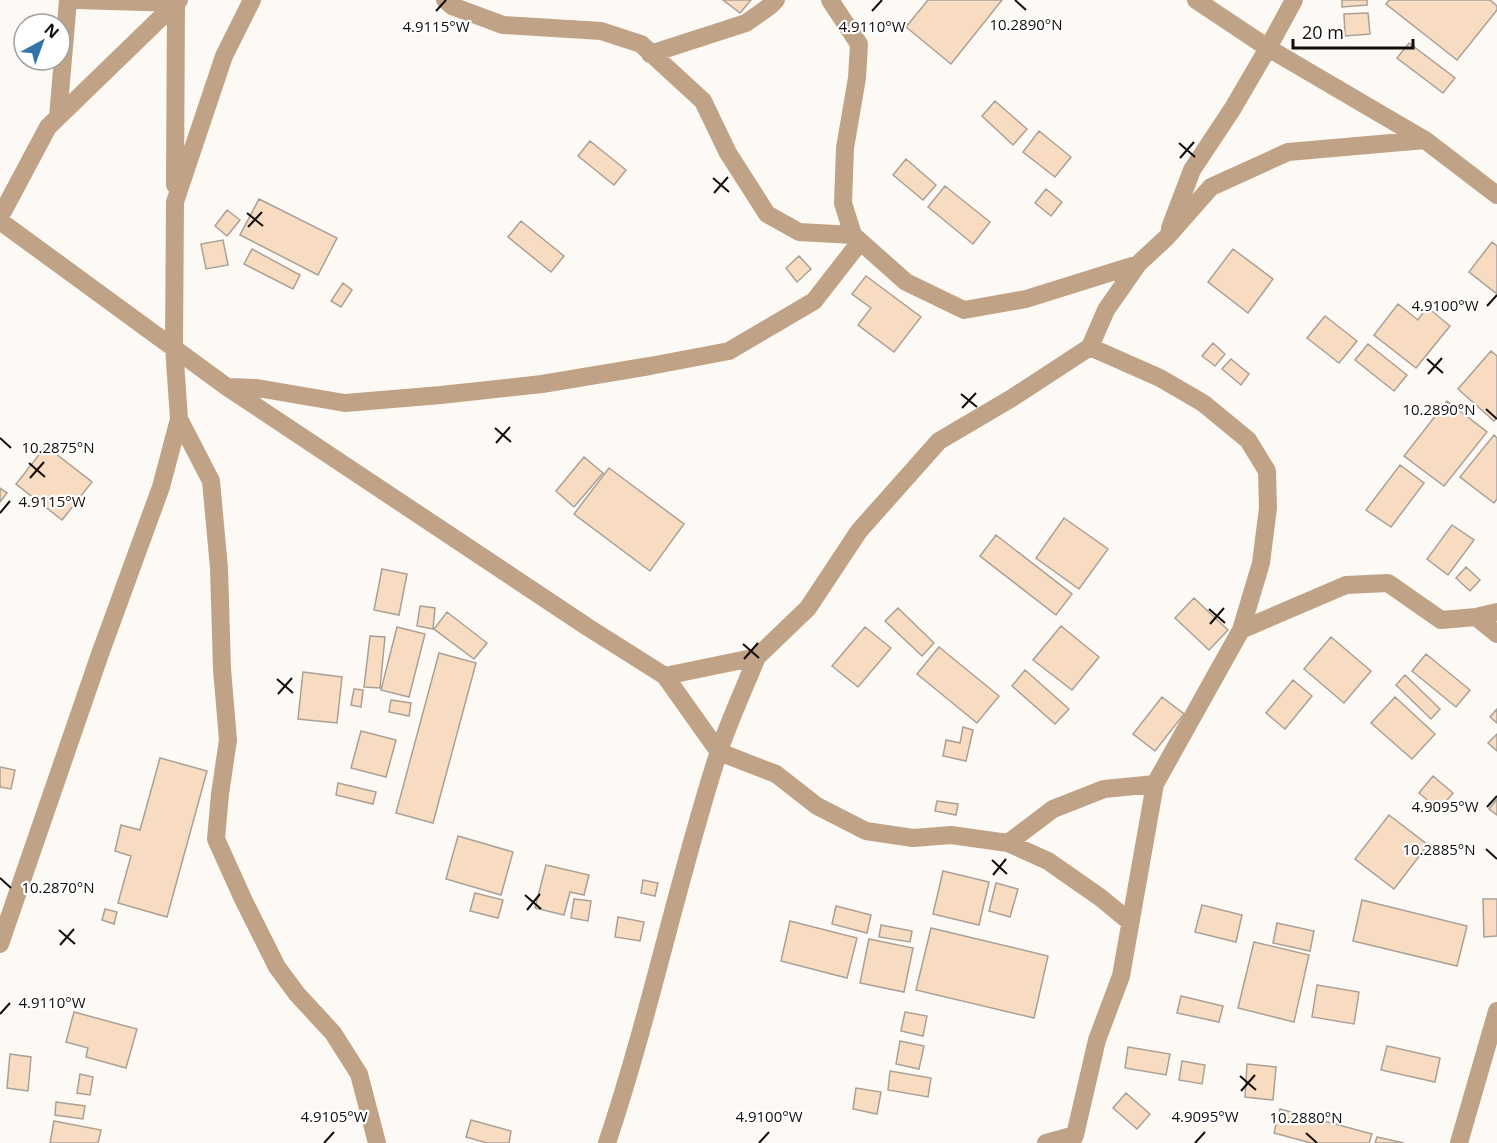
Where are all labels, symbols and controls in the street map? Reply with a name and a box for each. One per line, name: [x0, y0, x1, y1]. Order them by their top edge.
north arrow: [12, 12, 72, 72]
scale bar: [1293, 12, 1413, 50]
text: 10.2890°N: [989, 14, 1063, 34]
text: 4.9115°W: [402, 16, 470, 36]
text: 4.9110°W: [838, 16, 906, 36]
text: N: [40, 18, 64, 43]
text: 20 m: [1302, 20, 1344, 44]
text: 4.9100°W: [1411, 295, 1479, 315]
text: 10.2890°N: [1402, 399, 1476, 419]
text: 10.2875°N: [21, 437, 95, 457]
text: 4.9115°W: [18, 491, 86, 511]
text: 4.9095°W: [1411, 796, 1479, 816]
text: 10.2885°N: [1402, 839, 1476, 859]
text: 10.2870°N: [21, 877, 95, 897]
text: 4.9110°W: [18, 992, 86, 1012]
text: 4.9105°W: [300, 1106, 368, 1126]
text: 4.9100°W: [735, 1106, 803, 1126]
text: 4.9095°W: [1171, 1106, 1239, 1126]
text: 10.2880°N: [1269, 1107, 1343, 1127]

